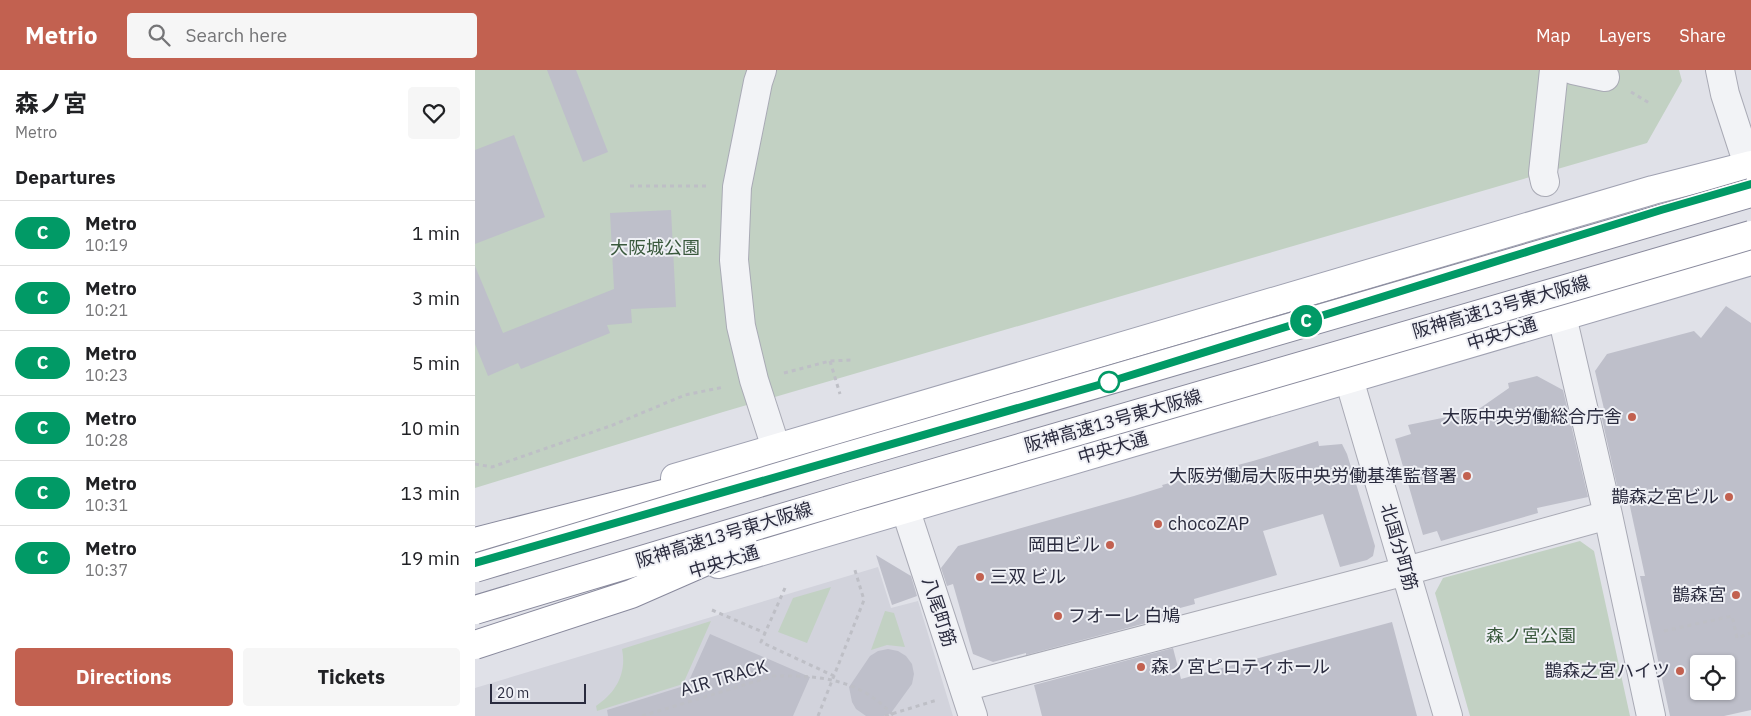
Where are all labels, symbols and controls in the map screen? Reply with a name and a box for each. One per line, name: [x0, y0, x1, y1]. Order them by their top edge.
search box: [127, 13, 477, 58]
text: Metrio: [25, 19, 97, 51]
icon: search: [145, 21, 173, 49]
text: Search here: [185, 23, 287, 47]
text: Map: [1536, 24, 1571, 47]
text: Layers: [1599, 24, 1651, 47]
text: Share: [1679, 24, 1726, 47]
text: 森ノ宮: [15, 87, 87, 119]
button: heart: [408, 87, 460, 139]
text: Metro: [15, 122, 57, 142]
text: Departures: [15, 165, 115, 189]
text: Metro: [85, 211, 137, 235]
text: C: [37, 221, 48, 244]
text: 1 min: [412, 221, 460, 245]
text: 10:19: [85, 235, 128, 255]
park label: 大阪城公園: [610, 236, 700, 259]
street label: 阪神高速13号東大阪線: [1409, 270, 1592, 343]
text: Metro: [85, 276, 137, 300]
text: C: [37, 286, 48, 309]
text: 3 min: [412, 286, 460, 310]
text: 10:21: [85, 300, 128, 320]
line badge: C: [1290, 305, 1322, 337]
text: C: [1300, 309, 1312, 332]
street label: 中央大通: [1464, 312, 1540, 355]
text: Metro: [85, 341, 137, 365]
text: C: [37, 351, 48, 374]
text: 5 min: [412, 351, 460, 375]
text: 10:23: [85, 365, 128, 385]
unlabelled marker: [1098, 371, 1120, 393]
street label: 阪神高速13号東大阪線: [1021, 384, 1204, 457]
place label: 大阪中央労働総合庁舎: [1442, 405, 1622, 428]
text: Metro: [85, 406, 137, 430]
marker: 大阪中央労働総合庁舎: [1626, 411, 1638, 423]
text: C: [37, 416, 48, 439]
text: 10 min: [401, 416, 460, 440]
street label: 中央大通: [1075, 427, 1151, 468]
text: 10:28: [85, 430, 128, 450]
place label: 大阪労働局大阪中央労働基準監督署: [1169, 464, 1457, 487]
marker: 大阪労働局大阪中央労働基準監督署: [1461, 470, 1473, 482]
text: Metro: [85, 471, 137, 495]
text: C: [37, 481, 48, 504]
text: 13 min: [401, 481, 460, 505]
place label: 鵲森之宮ビル: [1611, 485, 1719, 508]
marker: 鵲森之宮ビル: [1723, 491, 1735, 503]
text: 10:31: [85, 495, 128, 515]
street label: 阪神高速13号東大阪線: [633, 497, 815, 572]
street label: 北国分町筋: [1376, 500, 1423, 593]
place label: chocoZAP: [1168, 512, 1249, 535]
marker: chocoZAP: [1152, 518, 1164, 530]
place label: 岡田ビル: [1028, 533, 1100, 556]
text: Metro: [85, 536, 137, 560]
marker: 岡田ビル: [1104, 539, 1116, 551]
street label: 中央大通: [686, 540, 762, 583]
text: C: [37, 546, 48, 569]
text: 19 min: [401, 546, 460, 570]
text: 10:37: [85, 560, 128, 580]
place label: 三双 ビル: [990, 565, 1066, 588]
marker: 三双 ビル: [974, 571, 986, 583]
street label: 八尾町筋: [917, 574, 962, 650]
place label: 鵲森宮: [1672, 583, 1726, 606]
marker: 鵲森宮: [1730, 589, 1742, 601]
place label: フオーレ 白鳩: [1068, 604, 1180, 627]
marker: フオーレ 白鳩: [1052, 610, 1064, 622]
park label: 森ノ宮公園: [1486, 624, 1576, 647]
button: Directions: [15, 648, 233, 706]
button: Tickets: [243, 648, 460, 706]
street label: AIR TRACK: [677, 654, 771, 701]
place label: 森ノ宮ピロティホール: [1151, 655, 1330, 678]
map controls: [1690, 655, 1735, 700]
button: locate: [1690, 655, 1735, 700]
place label: 鵲森之宮ハイツ: [1544, 659, 1670, 682]
marker: 森ノ宮ピロティホール: [1135, 661, 1147, 673]
marker: 鵲森之宮ハイツ: [1674, 665, 1686, 677]
scale bar: [490, 681, 586, 704]
text: 20 m: [497, 684, 529, 702]

